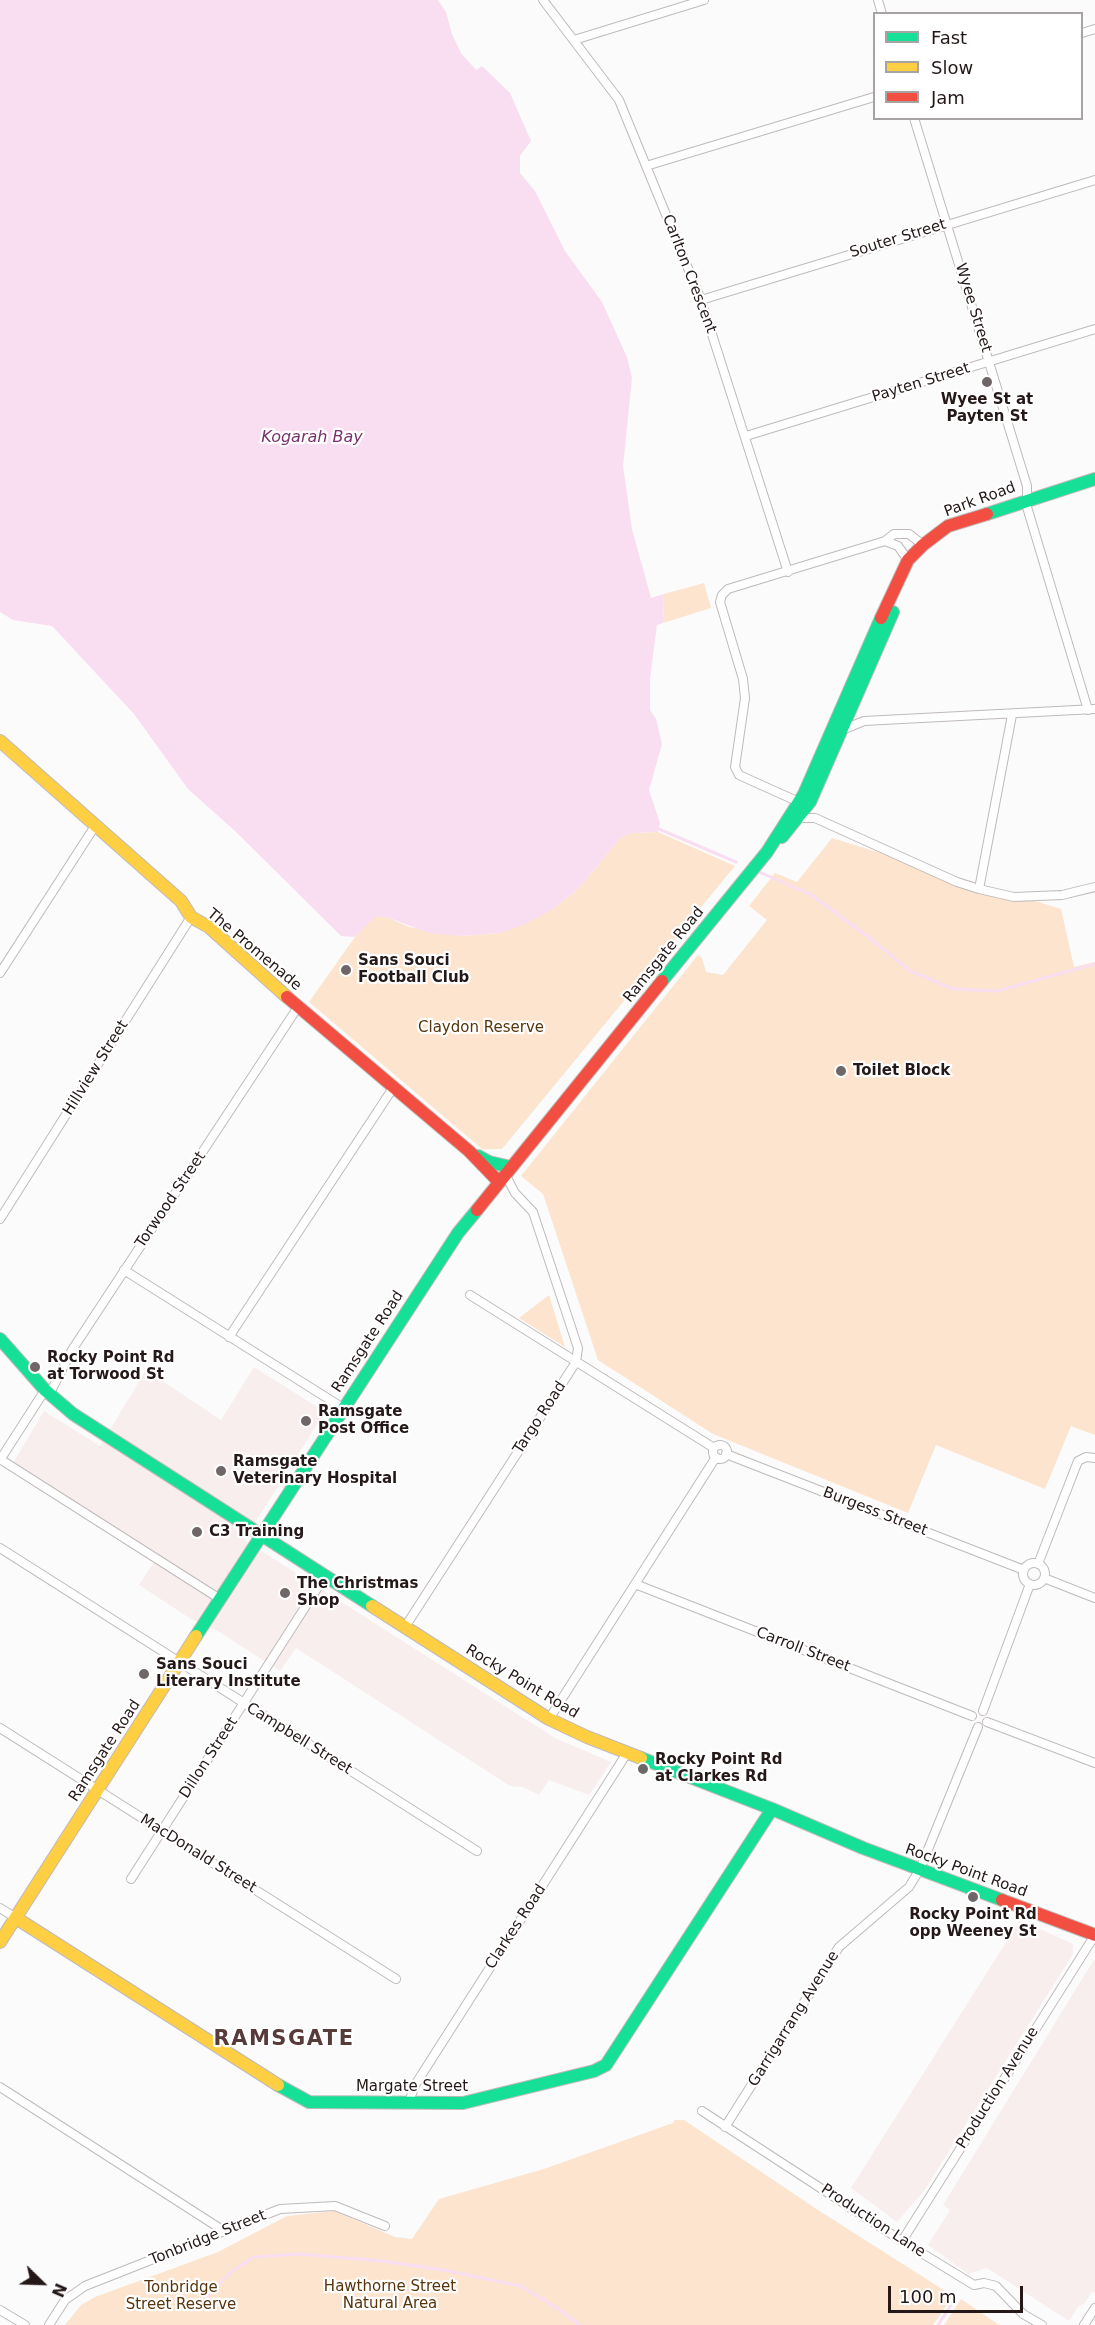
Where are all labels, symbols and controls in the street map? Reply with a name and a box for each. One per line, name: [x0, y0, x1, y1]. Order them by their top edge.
legend: [873, 12, 1083, 120]
text: Fast: [931, 27, 967, 48]
text: Slow: [931, 57, 973, 78]
text: Jam: [931, 87, 965, 108]
street label: Carlton Crescent: [658, 212, 720, 336]
street label: Souter Street: [848, 216, 948, 262]
street label: Wyee Street: [951, 261, 995, 355]
street label: Payten Street: [870, 360, 972, 406]
marker: Wyee St at Payten St: [980, 375, 994, 389]
place label: Wyee St at Payten St: [941, 391, 1033, 426]
water label: Kogarah Bay: [261, 428, 363, 448]
street label: Park Road: [942, 479, 1018, 521]
street label: Ramsgate Road: [620, 904, 708, 1006]
street label: The Promenade: [203, 905, 305, 995]
place label: Sans Souci Football Club: [358, 952, 469, 987]
marker: Sans Souci Football Club: [339, 963, 353, 977]
street label: Hillview Street: [60, 1017, 132, 1119]
park label: Claydon Reserve: [418, 1019, 544, 1037]
place label: Toilet Block: [853, 1062, 950, 1080]
marker: Toilet Block: [834, 1064, 848, 1078]
street label: Torwood Street: [132, 1148, 210, 1252]
street label: Ramsgate Road: [328, 1288, 408, 1396]
place label: Rocky Point Rd at Torwood St: [47, 1349, 175, 1384]
marker: Rocky Point Rd at Torwood St: [28, 1360, 42, 1374]
street label: Targo Road: [510, 1378, 570, 1458]
place label: Ramsgate Post Office: [318, 1403, 409, 1438]
marker: Ramsgate Post Office: [299, 1414, 313, 1428]
place label: Ramsgate Veterinary Hospital: [233, 1453, 397, 1488]
marker: Ramsgate Veterinary Hospital: [214, 1464, 228, 1478]
street label: Burgess Street: [820, 1484, 930, 1540]
place label: C3 Training: [209, 1523, 304, 1541]
marker: C3 Training: [190, 1525, 204, 1539]
place label: The Christmas Shop: [297, 1575, 418, 1610]
marker: The Christmas Shop: [278, 1586, 292, 1600]
street label: Carroll Street: [753, 1624, 853, 1676]
street label: Rocky Point Road: [462, 1641, 582, 1723]
place label: Sans Souci Literary Institute: [156, 1656, 301, 1691]
marker: Sans Souci Literary Institute: [137, 1667, 151, 1681]
street label: Ramsgate Road: [65, 1697, 145, 1805]
street label: Campbell Street: [243, 1699, 355, 1779]
street label: Dillon Street: [176, 1714, 242, 1802]
place label: Rocky Point Rd at Clarkes Rd: [655, 1751, 783, 1786]
marker: Rocky Point Rd at Clarkes Rd: [636, 1762, 650, 1776]
street label: MacDonald Street: [136, 1811, 260, 1897]
street label: Rocky Point Road: [902, 1841, 1030, 1901]
street label: Clarkes Road: [482, 1881, 550, 1973]
marker: Rocky Point Rd opp Weeney St: [966, 1890, 980, 1904]
place label: Rocky Point Rd opp Weeney St: [909, 1906, 1037, 1941]
street label: Garrigarrang Avenue: [745, 1948, 843, 2090]
street label: Production Avenue: [953, 2024, 1043, 2152]
district label: RAMSGATE: [214, 2027, 354, 2053]
street label: Margate Street: [356, 2078, 468, 2096]
street label: Production Lane: [817, 2181, 929, 2261]
street label: Tonbridge Street: [147, 2206, 269, 2270]
north arrow: [12, 2253, 72, 2313]
scale bar: [891, 2274, 1026, 2312]
park label: Hawthorne Street Natural Area: [324, 2278, 456, 2313]
park label: Tonbridge Street Reserve: [126, 2279, 236, 2314]
text: N: [48, 2280, 70, 2300]
text: 100 m: [899, 2286, 957, 2307]

